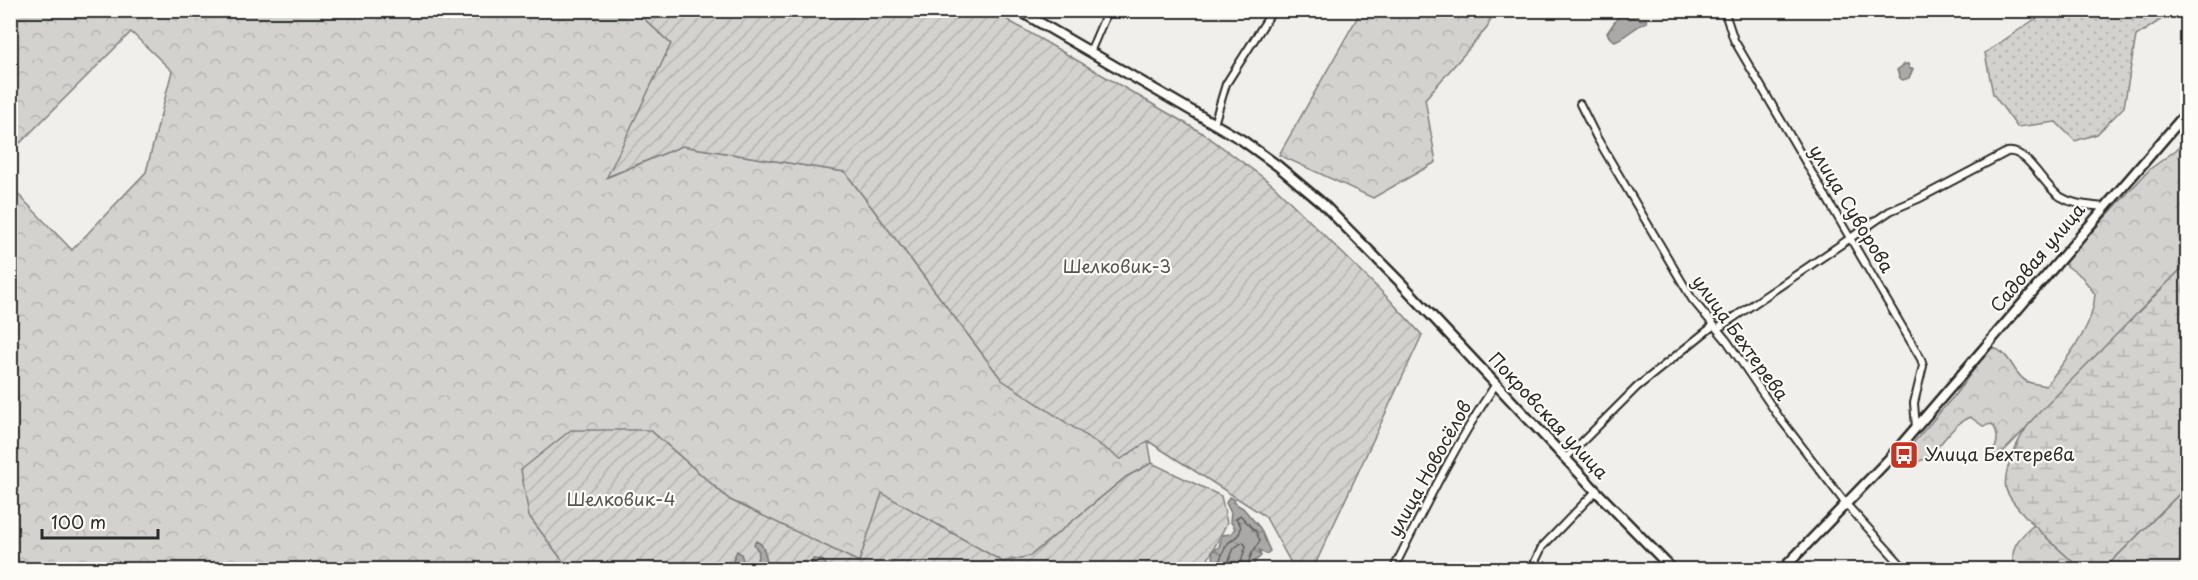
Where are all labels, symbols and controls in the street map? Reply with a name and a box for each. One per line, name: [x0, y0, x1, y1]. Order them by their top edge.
street label: улица Суворова: [1803, 139, 1902, 278]
street label: Садовая улица: [1983, 196, 2091, 318]
park label: Шелковик-3: [1063, 252, 1171, 279]
street label: улица Бехтерева: [1686, 269, 1797, 406]
street label: Покровская улица: [1483, 345, 1616, 485]
street label: улица Новосёлов: [1380, 395, 1477, 541]
bus stop icon: Улица Бехтерева: [1888, 439, 1920, 471]
place label: Улица Бехтерева: [1925, 440, 2075, 467]
park label: Шелковик-4: [566, 485, 676, 512]
scale bar: [42, 502, 158, 540]
text: 100 m: [51, 508, 106, 535]

